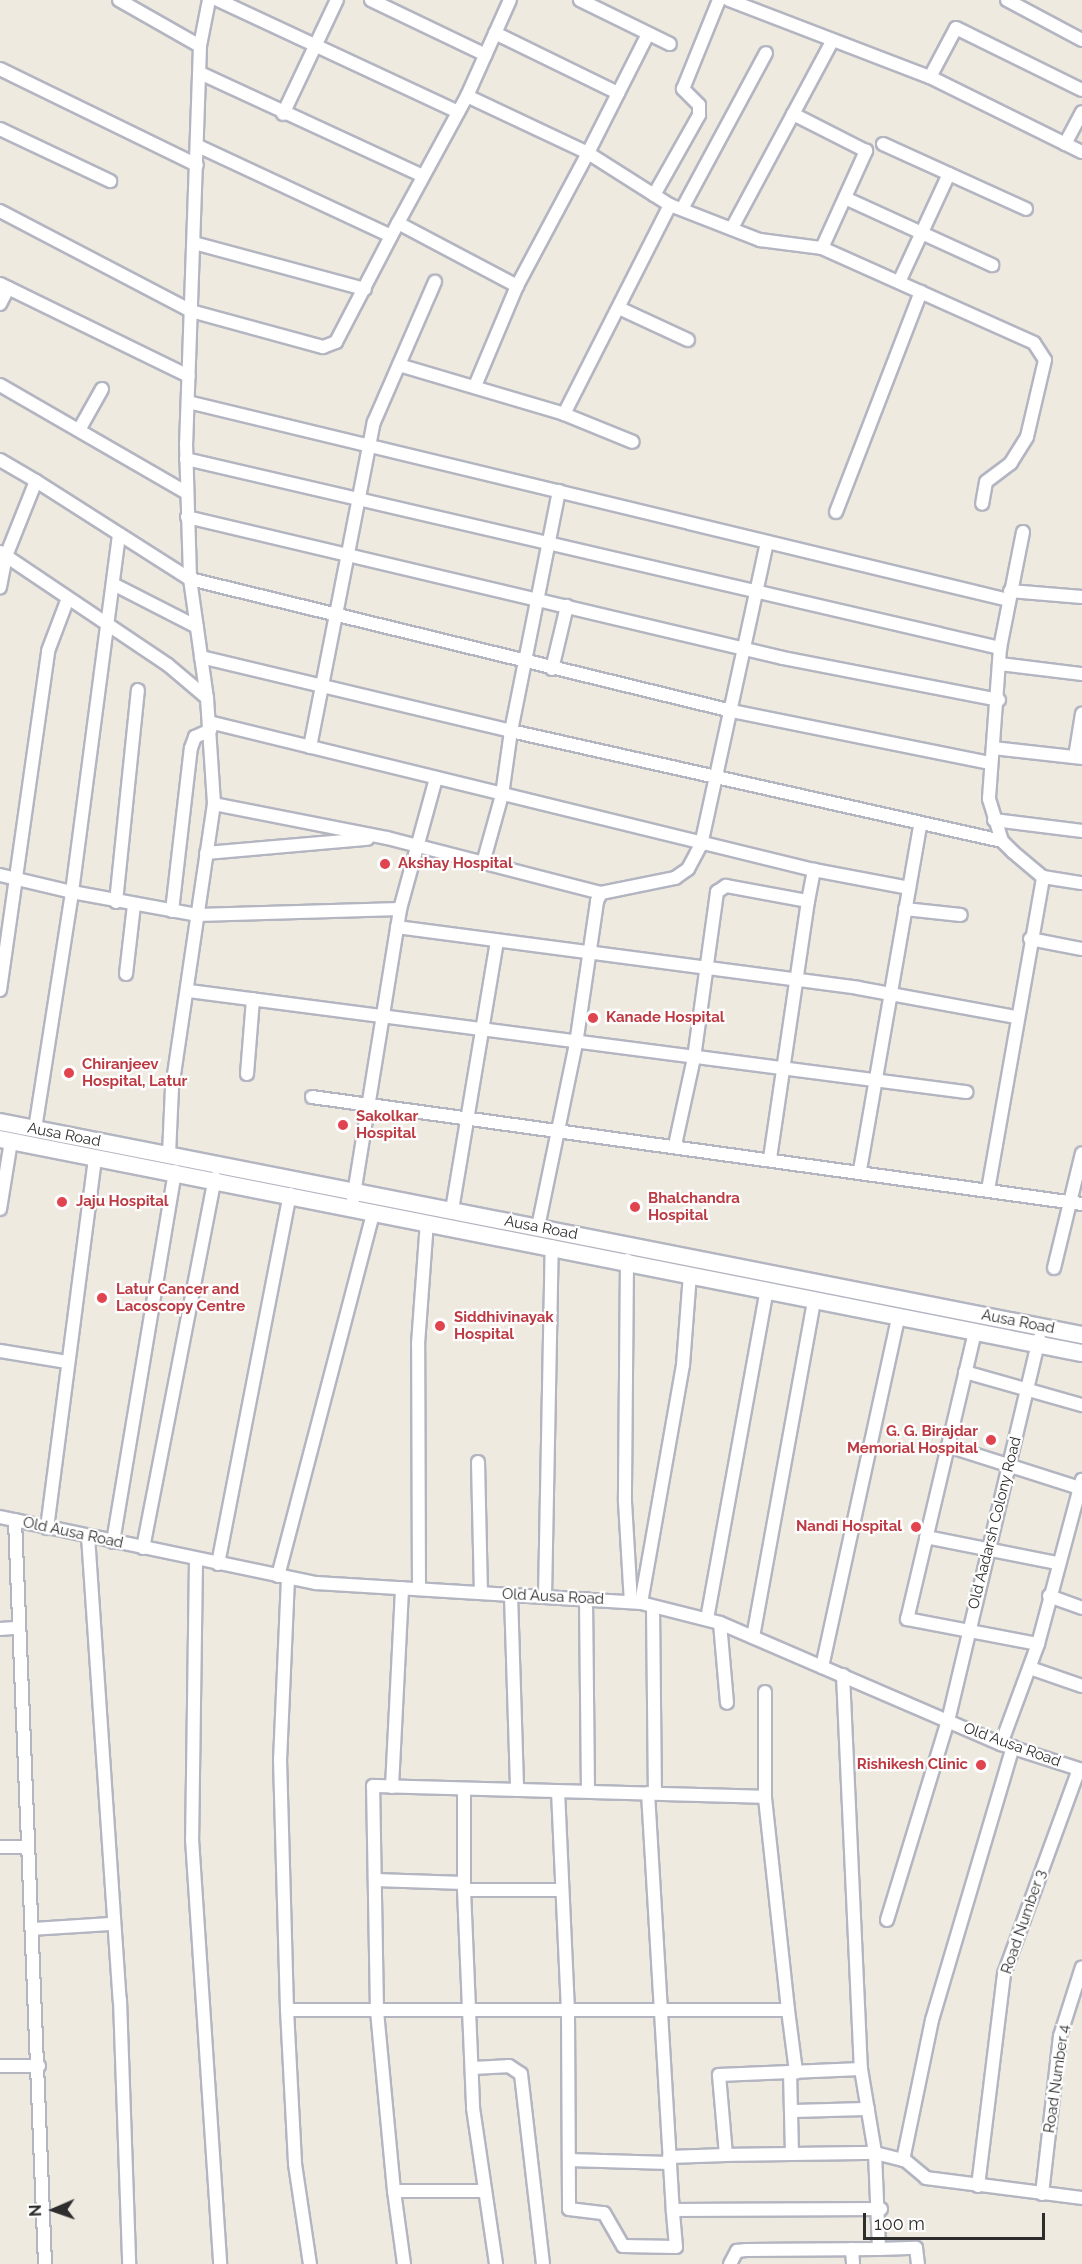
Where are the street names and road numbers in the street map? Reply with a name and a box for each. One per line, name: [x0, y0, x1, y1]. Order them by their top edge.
street label: Ausa Road: [26, 1119, 102, 1151]
street label: Ausa Road: [503, 1212, 579, 1244]
street label: Ausa Road: [980, 1306, 1056, 1338]
street label: Old Aadarsh Colony Road: [965, 1434, 1025, 1612]
street label: Old Ausa Road: [21, 1514, 125, 1552]
street label: Old Ausa Road: [501, 1585, 605, 1609]
street label: Old Ausa Road: [961, 1719, 1063, 1771]
street label: Road Number 3: [998, 1867, 1050, 1977]
street label: Road Number 4: [1040, 2024, 1074, 2134]

